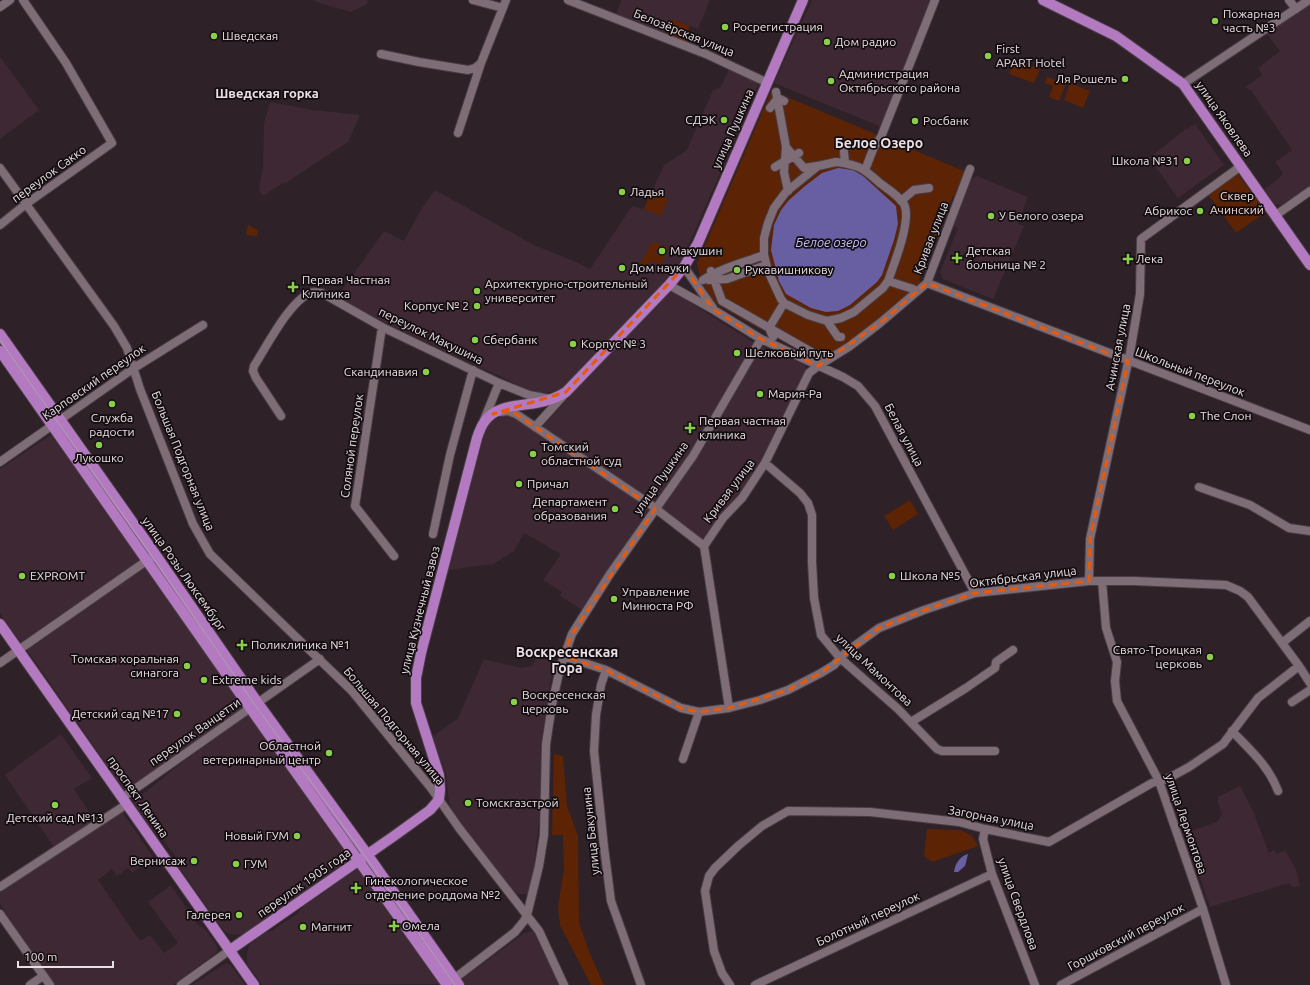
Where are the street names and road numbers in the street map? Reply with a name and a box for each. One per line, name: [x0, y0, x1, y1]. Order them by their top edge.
street label: Белозёрская улица: [632, 6, 736, 59]
street label: улица Яковлева: [1194, 78, 1255, 159]
street label: улица Пушкина: [709, 87, 756, 171]
street label: переулок Сакко: [9, 142, 88, 205]
street label: Кривая улица: [911, 200, 950, 276]
street label: Ачинская улица: [1103, 302, 1132, 391]
street label: переулок Макушина: [377, 305, 485, 366]
street label: Карповский переулок: [40, 341, 148, 422]
street label: Школьный переулок: [1133, 345, 1247, 398]
street label: Большая Подгорная улица: [149, 389, 217, 532]
street label: Соляной переулок: [338, 393, 365, 499]
street label: Белая улица: [882, 401, 926, 468]
street label: улица Пушкина: [631, 439, 691, 517]
street label: Кривая улица: [700, 456, 757, 525]
street label: улица Розы Люксембург: [140, 514, 229, 633]
street label: улица Кузнечный взвоз: [397, 544, 442, 675]
street label: Октябрьская улица: [969, 563, 1077, 590]
street label: улица Мамонтова: [833, 631, 915, 709]
street label: Большая Подгорная улица: [341, 664, 447, 787]
street label: переулок Ванцетти: [147, 695, 243, 768]
street label: проспект Ленина: [105, 753, 171, 840]
street label: улица Лермонтова: [1163, 772, 1210, 876]
street label: улица Бакунина: [579, 786, 602, 876]
street label: Загорная улица: [947, 803, 1035, 832]
street label: переулок 1905 года: [255, 846, 353, 920]
street label: улица Свердлова: [996, 856, 1041, 952]
street label: Болотный переулок: [814, 889, 922, 948]
street label: Горшковский переулок: [1065, 900, 1186, 973]

